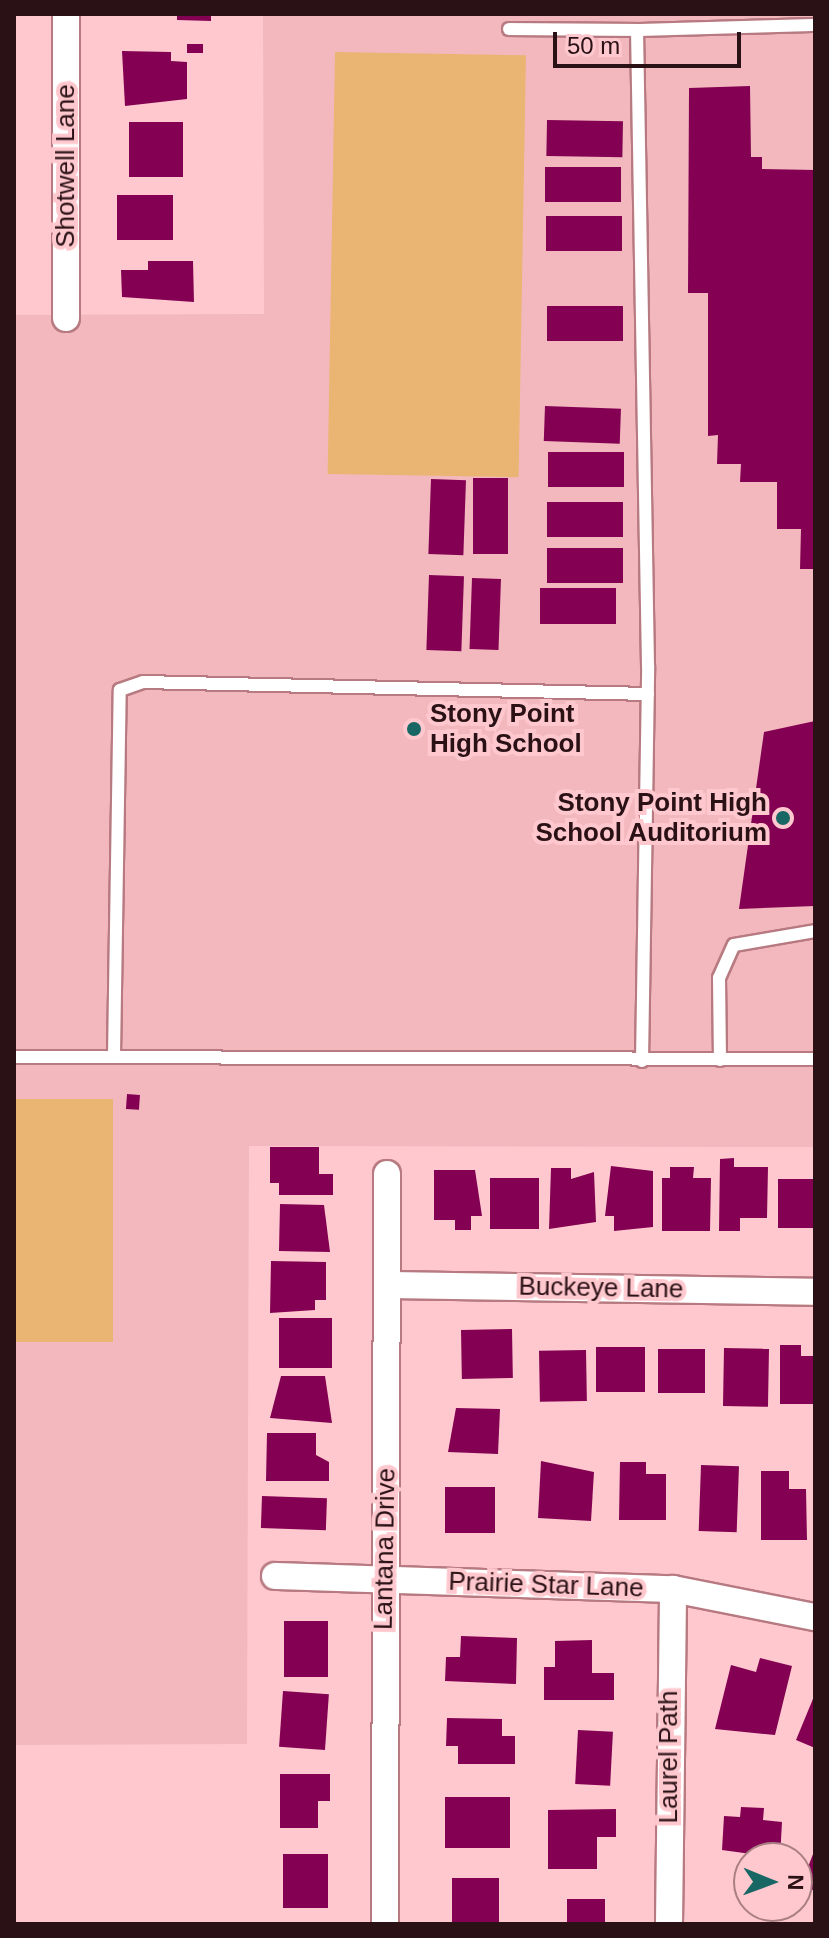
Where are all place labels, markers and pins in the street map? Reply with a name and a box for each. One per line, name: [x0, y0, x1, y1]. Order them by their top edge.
place label: Stony Point High School: [430, 698, 582, 760]
marker: Stony Point High School: [405, 720, 423, 738]
place label: Stony Point High School Auditorium: [534, 787, 767, 848]
marker: Stony Point High School Auditorium: [774, 809, 792, 827]

